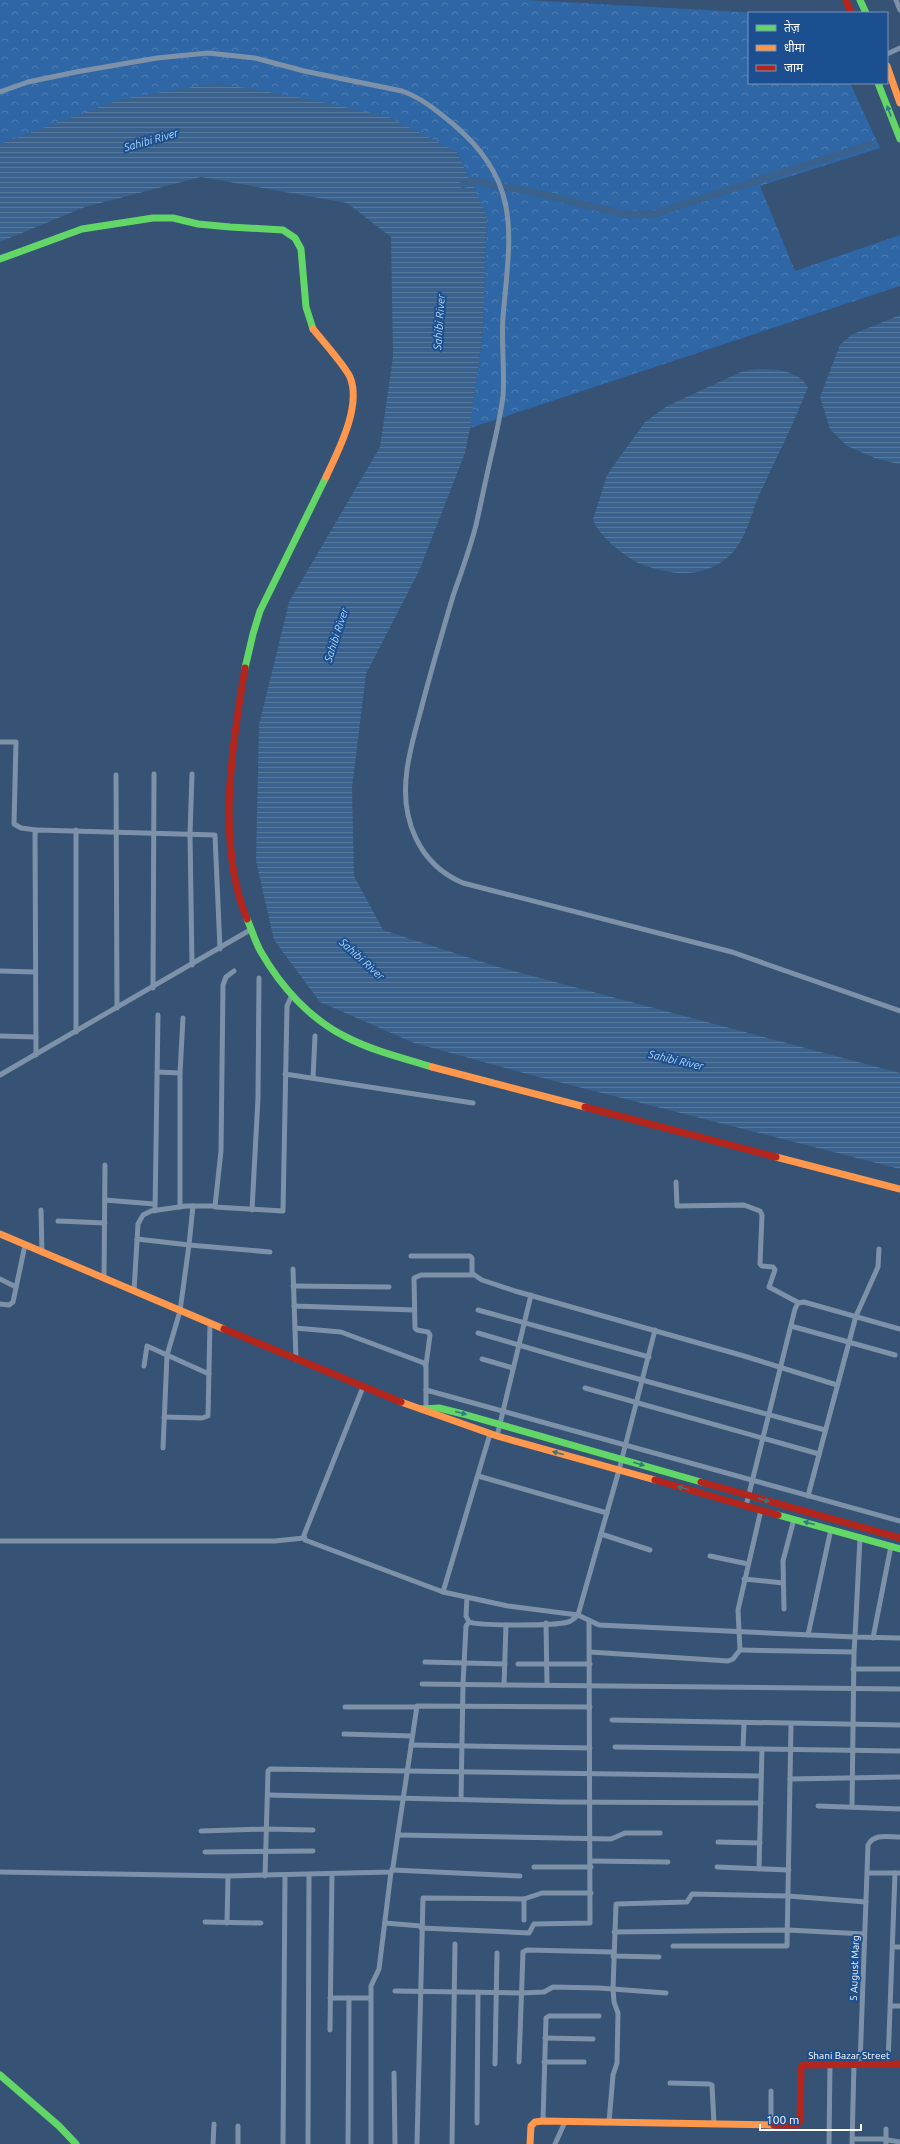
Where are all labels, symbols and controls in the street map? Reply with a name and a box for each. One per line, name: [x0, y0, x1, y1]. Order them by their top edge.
legend: [748, 12, 888, 84]
text: तेज़: [784, 20, 801, 34]
text: धीमा: [784, 40, 806, 54]
text: जाम: [784, 61, 804, 74]
one-way arrow: [886, 105, 892, 117]
water label: Sahibi River: [121, 126, 180, 154]
water label: Sahibi River: [431, 293, 447, 351]
water label: Sahibi River: [321, 606, 351, 664]
water label: Sahibi River: [336, 935, 387, 983]
water label: Sahibi River: [646, 1048, 705, 1072]
one-way arrow: [454, 1411, 467, 1417]
one-way arrow: [552, 1450, 564, 1456]
one-way arrow: [634, 1461, 646, 1467]
one-way arrow: [677, 1485, 690, 1491]
one-way arrow: [759, 1497, 771, 1503]
one-way arrow: [802, 1520, 814, 1526]
street label: 5 August Marg: [848, 1935, 861, 2001]
street label: Shani Bazar Street: [808, 2050, 890, 2061]
scale bar: [760, 2106, 861, 2132]
text: 100 m: [766, 2113, 799, 2126]

